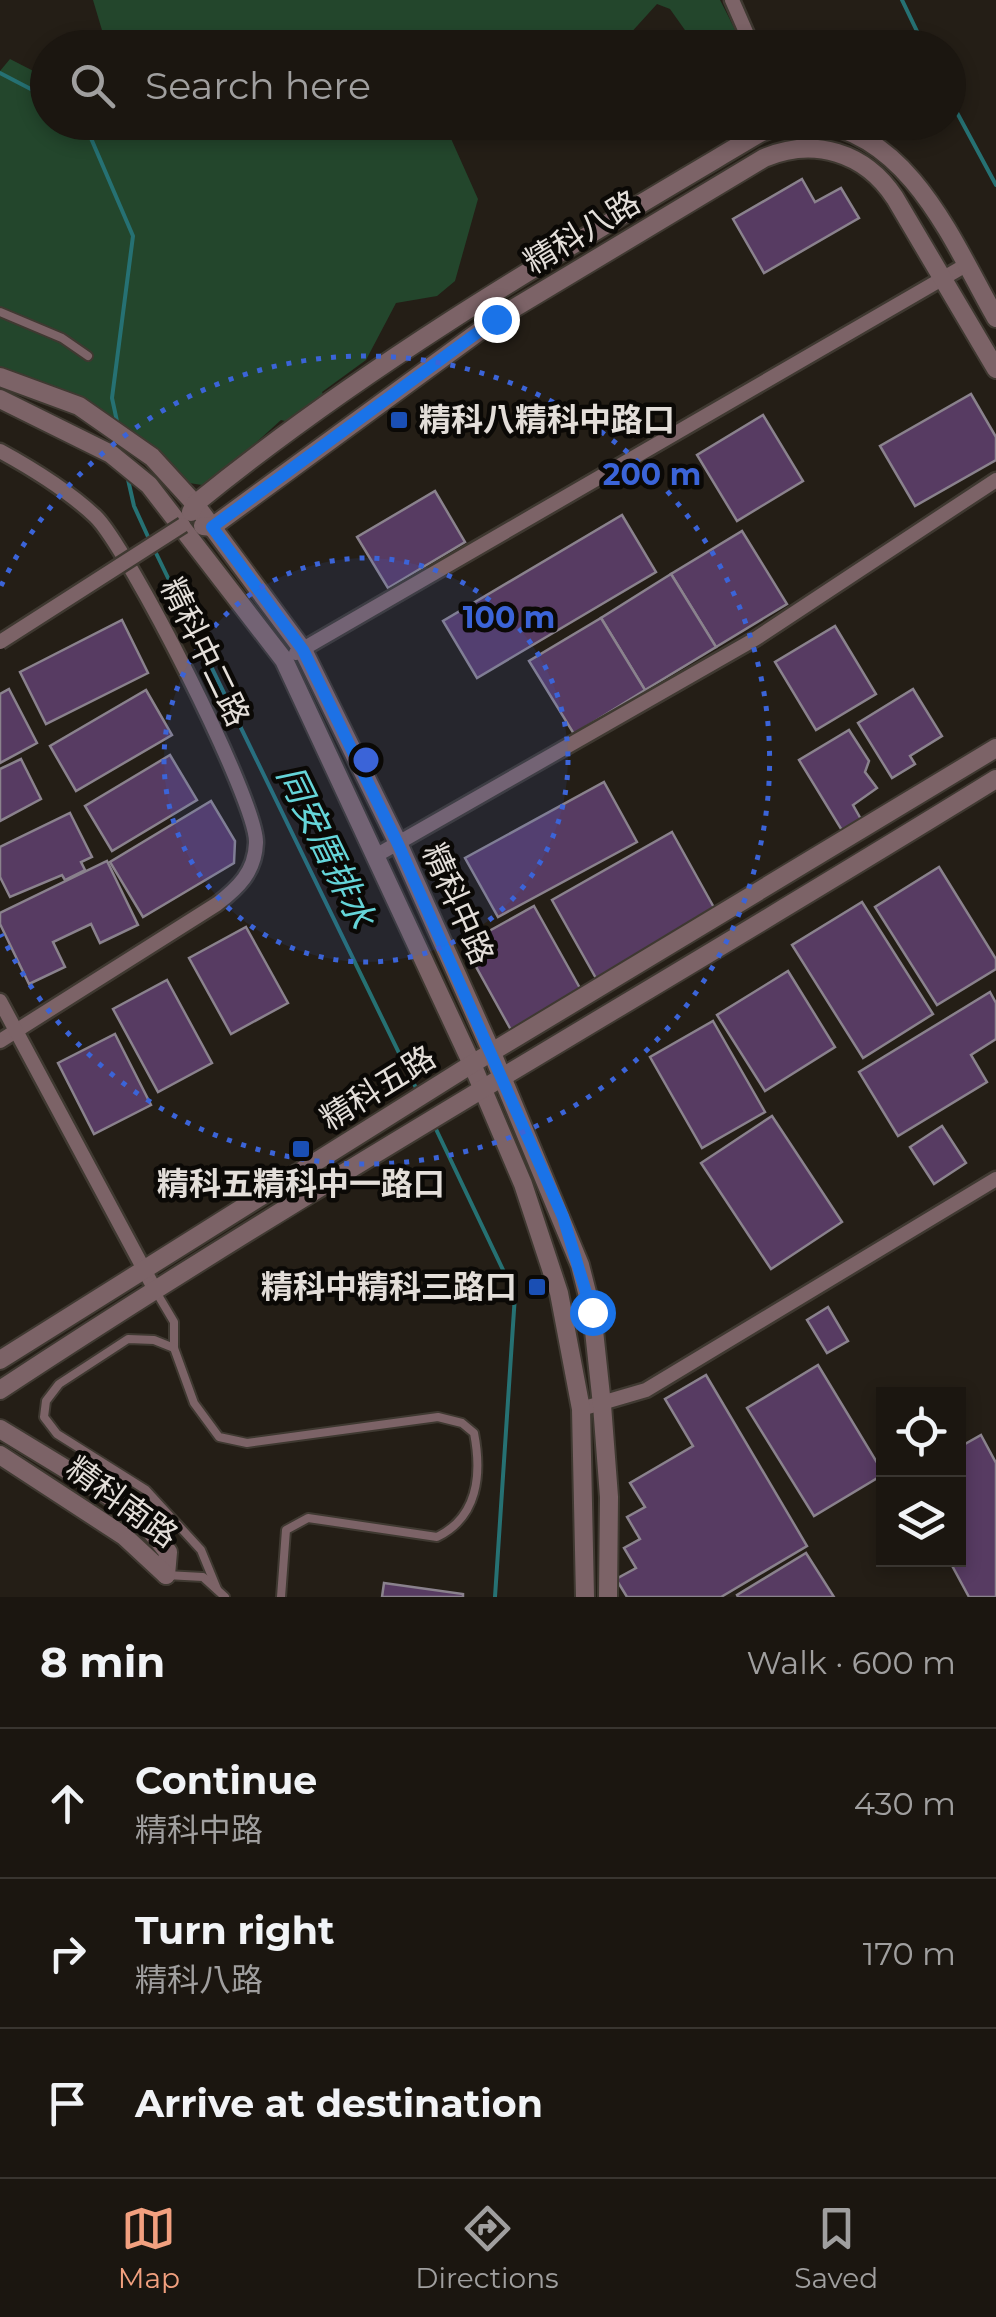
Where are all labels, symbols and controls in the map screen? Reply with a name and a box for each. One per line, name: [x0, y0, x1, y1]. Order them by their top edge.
search box: [30, 30, 966, 140]
icon: search: [65, 58, 120, 113]
text: Search here: [145, 62, 371, 109]
street label: 精科八路: [517, 182, 647, 281]
route end: [474, 297, 520, 343]
place label: 精科八精科中路口: [419, 400, 675, 439]
marker: 精科八精科中路口: [388, 409, 410, 431]
text: 200 m: [603, 456, 701, 493]
street label: 精科中二路: [153, 571, 258, 732]
text: 100 m: [463, 599, 555, 636]
centre of rings: [348, 742, 384, 778]
water label: 同安厝排水: [269, 759, 385, 937]
street label: 精科中路: [415, 837, 502, 970]
street label: 精科五路: [313, 1037, 442, 1138]
marker: 精科五精科中一路口: [290, 1138, 312, 1160]
place label: 精科五精科中一路口: [157, 1164, 445, 1203]
place label: 精科中精科三路口: [261, 1267, 517, 1306]
marker: 精科中精科三路口: [526, 1276, 548, 1298]
route start: [570, 1290, 616, 1336]
map controls: [876, 1387, 966, 1567]
button: locate: [876, 1387, 966, 1477]
street label: 精科南路: [59, 1448, 186, 1555]
button: layers: [876, 1477, 966, 1567]
text: 8 min: [40, 1636, 165, 1688]
text: Walk · 600 m: [747, 1643, 956, 1682]
text: Continue: [135, 1757, 317, 1804]
icon: ahead: [40, 1776, 95, 1831]
text: 430 m: [854, 1784, 956, 1823]
text: 精科中路: [135, 1810, 263, 1849]
text: Turn right: [135, 1907, 334, 1954]
icon: right: [40, 1926, 95, 1981]
text: 170 m: [863, 1934, 956, 1973]
text: 精科八路: [135, 1960, 263, 1999]
icon: arrive: [40, 2076, 95, 2131]
text: Arrive at destination: [135, 2080, 543, 2127]
tab: Map: [118, 2201, 180, 2295]
tab: Directions: [415, 2201, 559, 2295]
tab: Saved: [794, 2201, 878, 2295]

